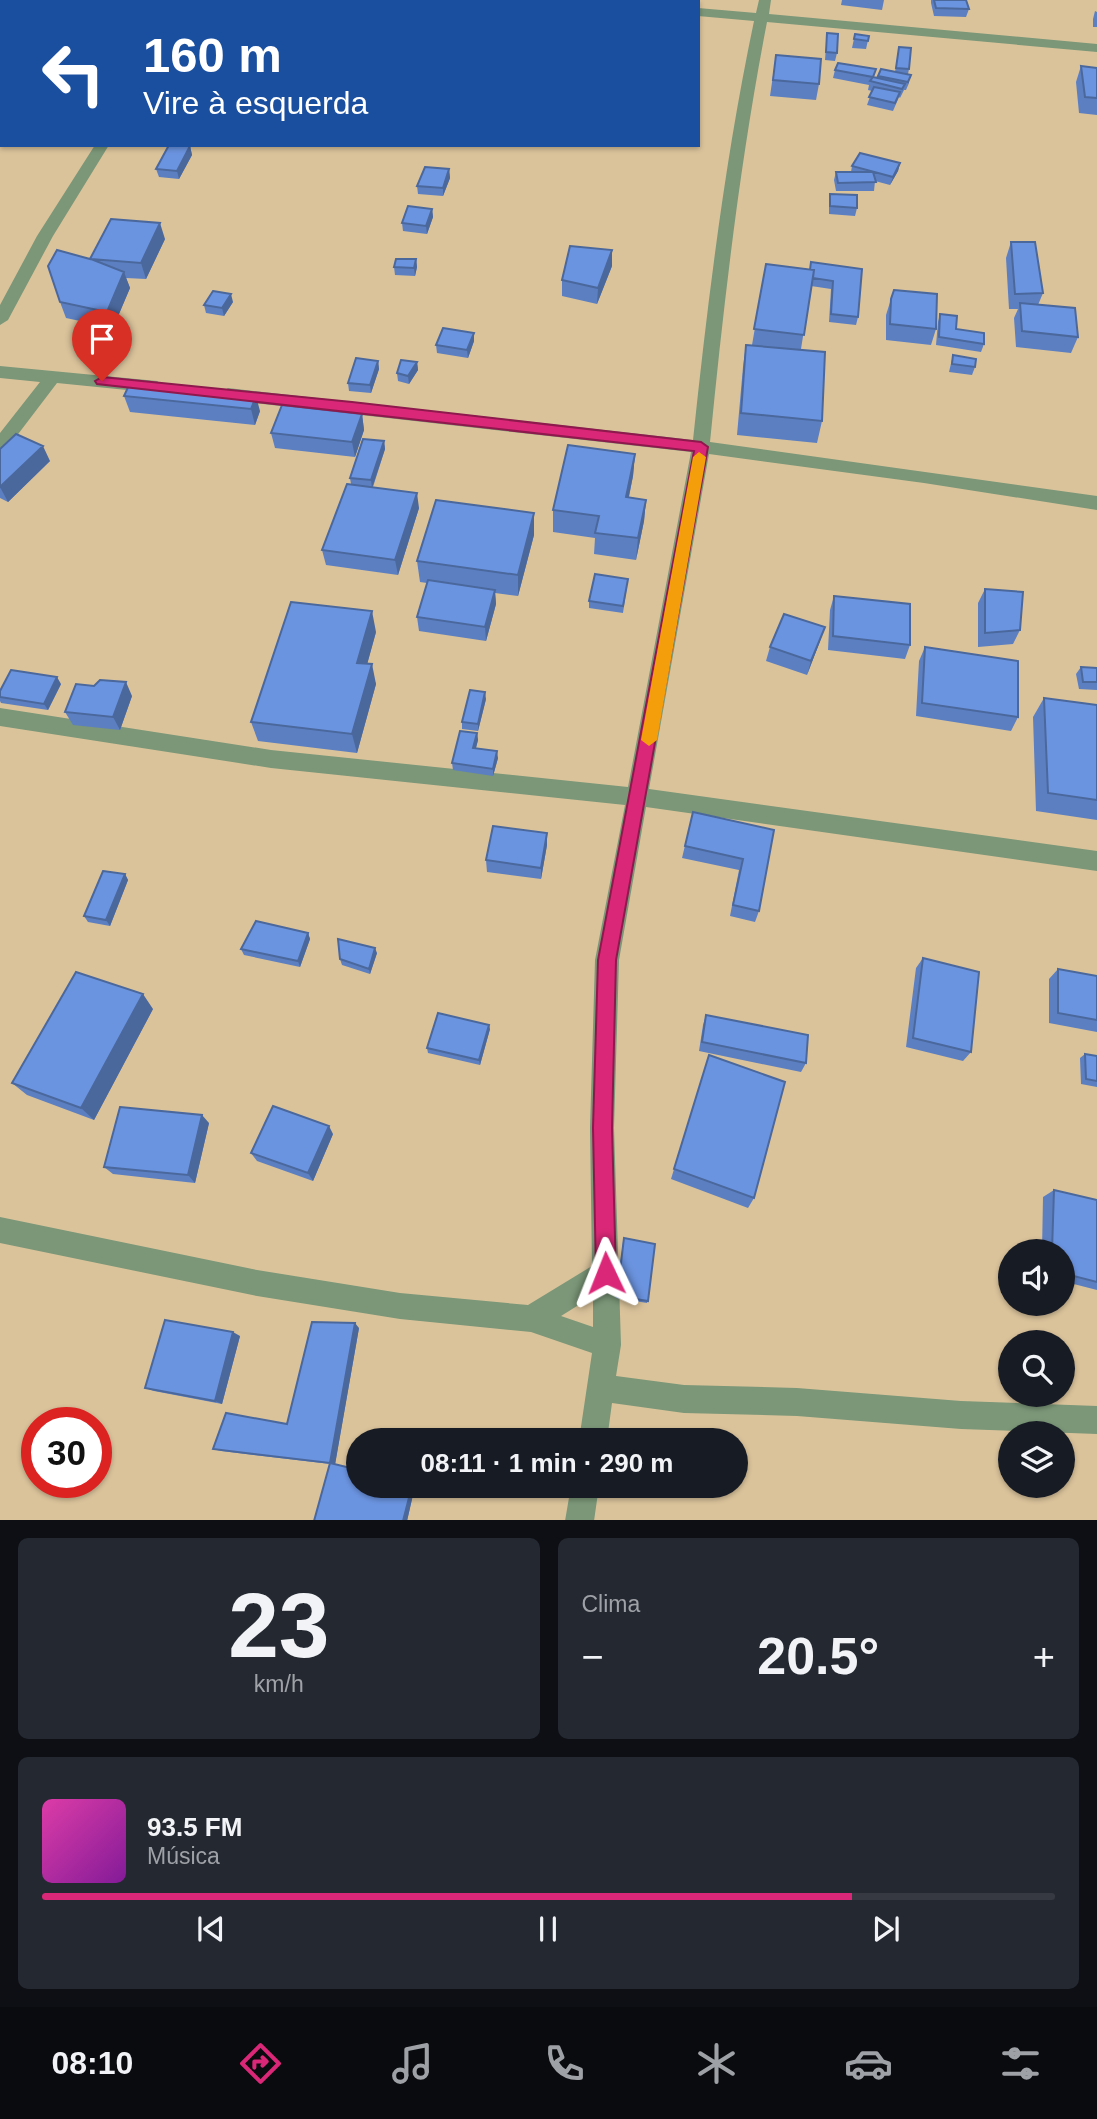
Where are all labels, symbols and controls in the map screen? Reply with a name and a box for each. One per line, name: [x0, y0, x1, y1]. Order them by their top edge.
icon: left: [28, 28, 119, 119]
text: 160 m: [143, 28, 282, 82]
text: Vire à esquerda: [143, 85, 368, 121]
pin: [72, 309, 132, 381]
icon: arrive: [83, 320, 121, 358]
position arrow: [569, 1236, 643, 1310]
map controls: [998, 1239, 1075, 1498]
button: sound: [998, 1239, 1075, 1316]
button: search: [998, 1330, 1075, 1407]
speed limit sign: 30: [21, 1407, 112, 1498]
button: layers: [998, 1421, 1075, 1498]
text: 08:11 · 1 min · 290 m: [421, 1448, 673, 1478]
text: 23: [228, 1575, 329, 1676]
text: Clima: [582, 1591, 640, 1617]
text: 20.5°: [757, 1627, 879, 1685]
text: −: [582, 1636, 604, 1678]
text: +: [1033, 1636, 1055, 1678]
text: km/h: [254, 1671, 304, 1697]
text: 93.5 FM: [147, 1812, 242, 1842]
text: Música: [147, 1843, 220, 1869]
icon: previous: [192, 1910, 230, 1948]
icon: pause: [529, 1910, 567, 1948]
icon: next: [867, 1910, 905, 1948]
icon: directions: [236, 2039, 285, 2088]
icon: music: [388, 2039, 437, 2088]
icon: phone: [540, 2039, 589, 2088]
icon: climate: [692, 2039, 741, 2088]
icon: car: [844, 2039, 893, 2088]
icon: filters: [996, 2039, 1045, 2088]
text: 08:10: [52, 2045, 133, 2081]

